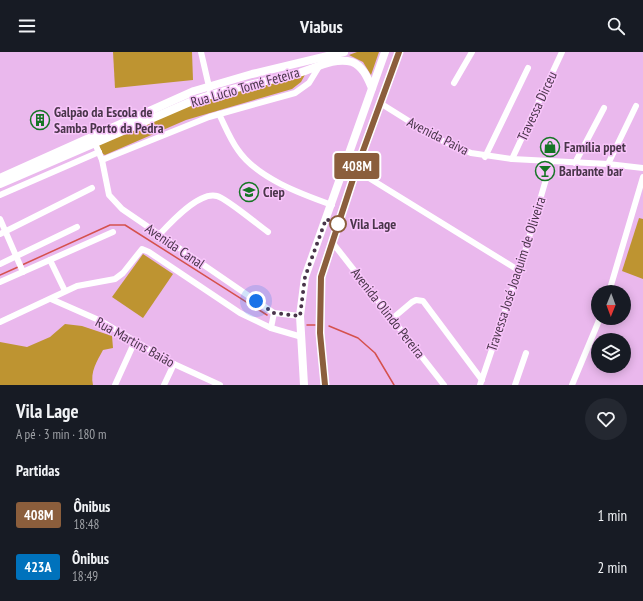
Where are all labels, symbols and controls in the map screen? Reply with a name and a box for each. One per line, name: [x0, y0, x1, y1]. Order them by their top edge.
icon: menu: [16, 15, 38, 37]
text: Viabus: [300, 15, 343, 38]
icon: search: [605, 15, 627, 37]
street label: Rua Lúcio Tomé Feteira: [189, 63, 301, 111]
street label: Travessa Dirceu: [513, 68, 561, 144]
place label: Galpão da Escola de Samba Porto da Pedra: [54, 103, 164, 137]
building icon: Galpão da Escola de Samba Porto da Pedra: [29, 109, 51, 131]
street label: Avenida Paiva: [404, 113, 472, 159]
shop icon: Família ppet: [539, 136, 561, 158]
place label: Família ppet: [564, 138, 626, 156]
line badge: 408M: [329, 153, 385, 179]
text: 408M: [342, 157, 372, 175]
bar icon: Barbante bar: [534, 160, 556, 182]
place label: Barbante bar: [559, 162, 624, 180]
school or university icon: Ciep: [238, 181, 260, 203]
place label: Ciep: [263, 183, 285, 201]
street label: Travessa José Joaquim de Oliveira: [483, 194, 549, 354]
marker: Vila Lage: [329, 215, 347, 233]
place label: Vila Lage: [349, 215, 396, 233]
street label: Avenida Canal: [142, 220, 209, 273]
street label: Avenida Olindo Pereira: [347, 264, 429, 362]
north arrow: [591, 285, 631, 325]
map controls: [591, 285, 631, 373]
your location: [246, 291, 266, 311]
street label: Rua Martins Baião: [92, 313, 178, 371]
button: layers: [591, 333, 631, 373]
button: heart: [585, 398, 627, 440]
text: Vila Lage: [16, 399, 79, 423]
text: A pé · 3 min · 180 m: [16, 426, 106, 443]
text: Partidas: [16, 461, 60, 480]
text: Ônibus: [73, 497, 110, 516]
text: 408M: [24, 506, 53, 524]
text: 1 min: [597, 506, 627, 525]
text: 18:48: [73, 516, 99, 533]
text: Ônibus: [72, 549, 109, 568]
text: 423A: [24, 558, 52, 576]
text: 2 min: [597, 558, 627, 577]
text: 18:49: [72, 568, 98, 585]

